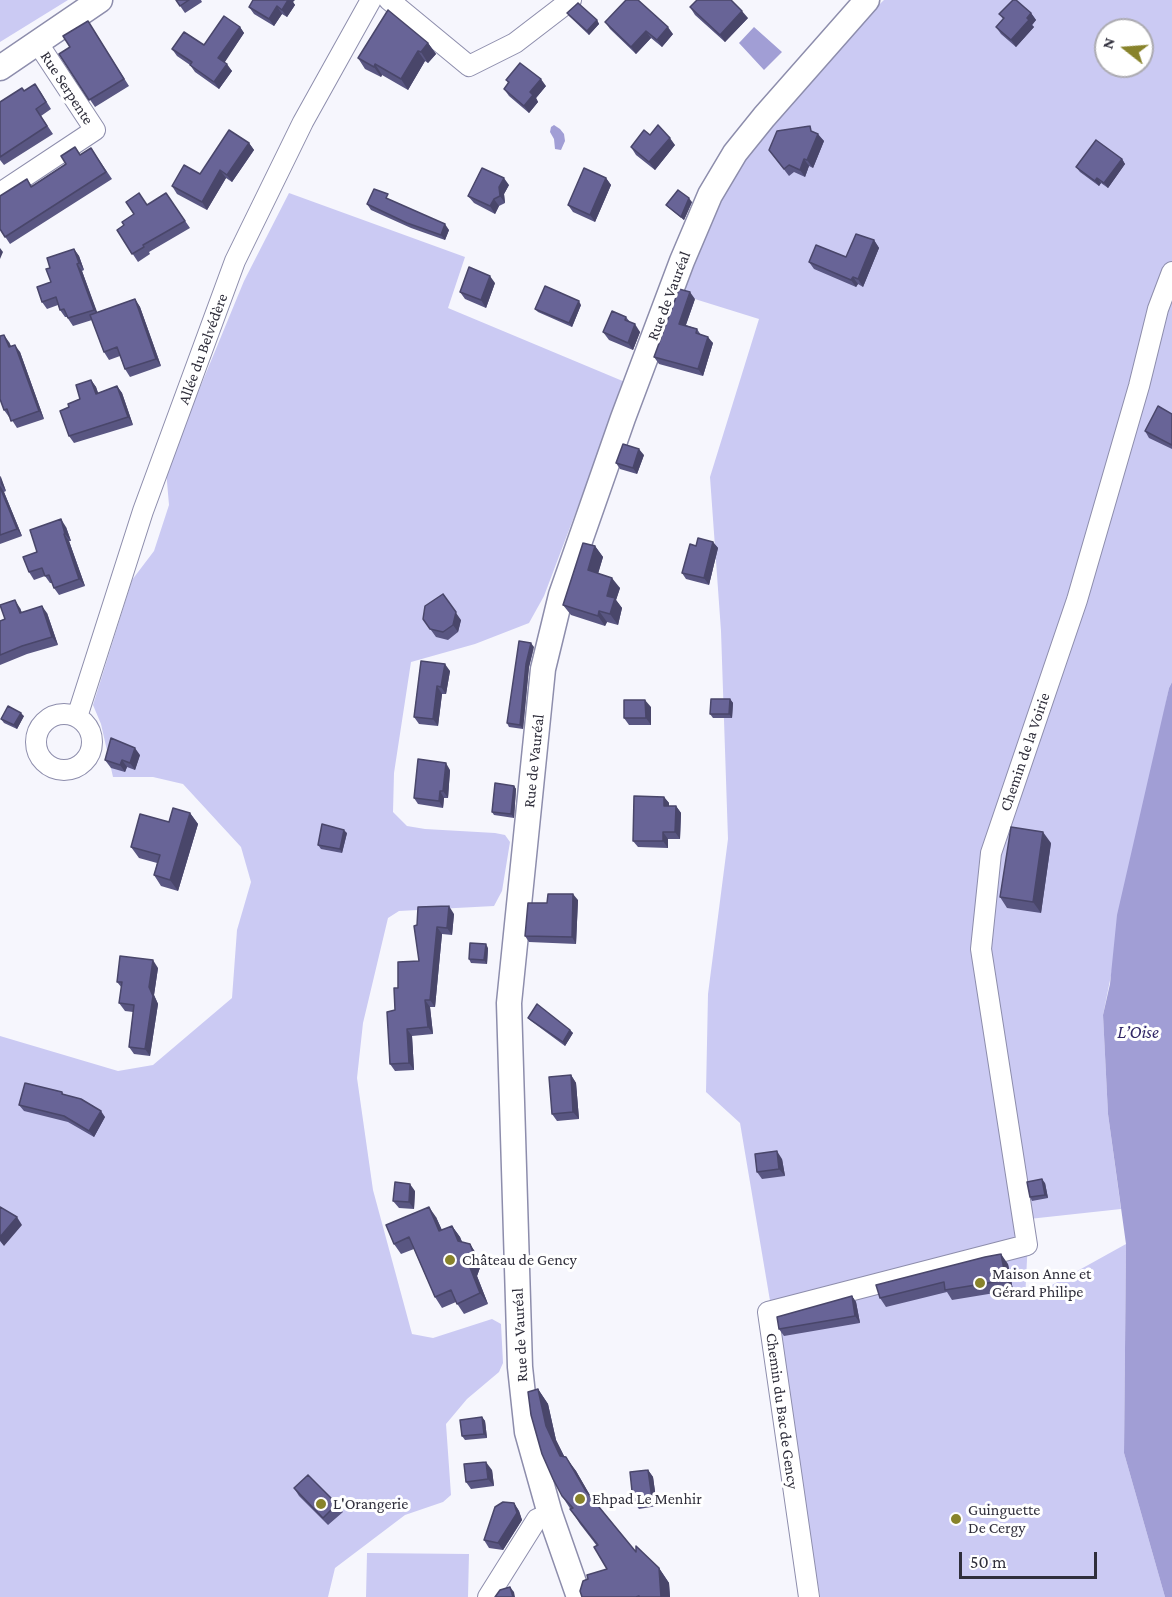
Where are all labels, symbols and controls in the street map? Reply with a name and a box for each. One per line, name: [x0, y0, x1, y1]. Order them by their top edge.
north arrow: [1094, 18, 1154, 78]
text: N: [1098, 35, 1118, 51]
street label: Rue Serpente: [36, 48, 98, 128]
street label: Rue de Vauréal: [643, 249, 695, 343]
street label: Allée du Belvédère: [174, 291, 232, 407]
street label: Chemin de la Voirie: [996, 690, 1054, 814]
street label: Rue de Vauréal: [520, 713, 548, 809]
water label: L’Oise: [1117, 1021, 1159, 1043]
place label: Château de Gency: [462, 1250, 577, 1270]
marker: Château de Gency: [443, 1253, 457, 1267]
place label: Maison Anne et Gérard Philipe: [992, 1264, 1091, 1302]
marker: Maison Anne et Gérard Philipe: [973, 1276, 987, 1290]
street label: Rue de Vauréal: [508, 1288, 532, 1382]
street label: Chemin du Bac de Gency: [762, 1332, 802, 1490]
place label: Ehpad Le Menhir: [592, 1489, 702, 1509]
marker: Ehpad Le Menhir: [573, 1492, 587, 1506]
place label: L'Orangerie: [333, 1494, 408, 1514]
marker: L'Orangerie: [314, 1497, 328, 1511]
place label: Guinguette De Cergy: [968, 1500, 1040, 1538]
marker: Guinguette De Cergy: [949, 1512, 963, 1526]
scale bar: [962, 1540, 1100, 1578]
text: 50 m: [970, 1552, 1007, 1572]

